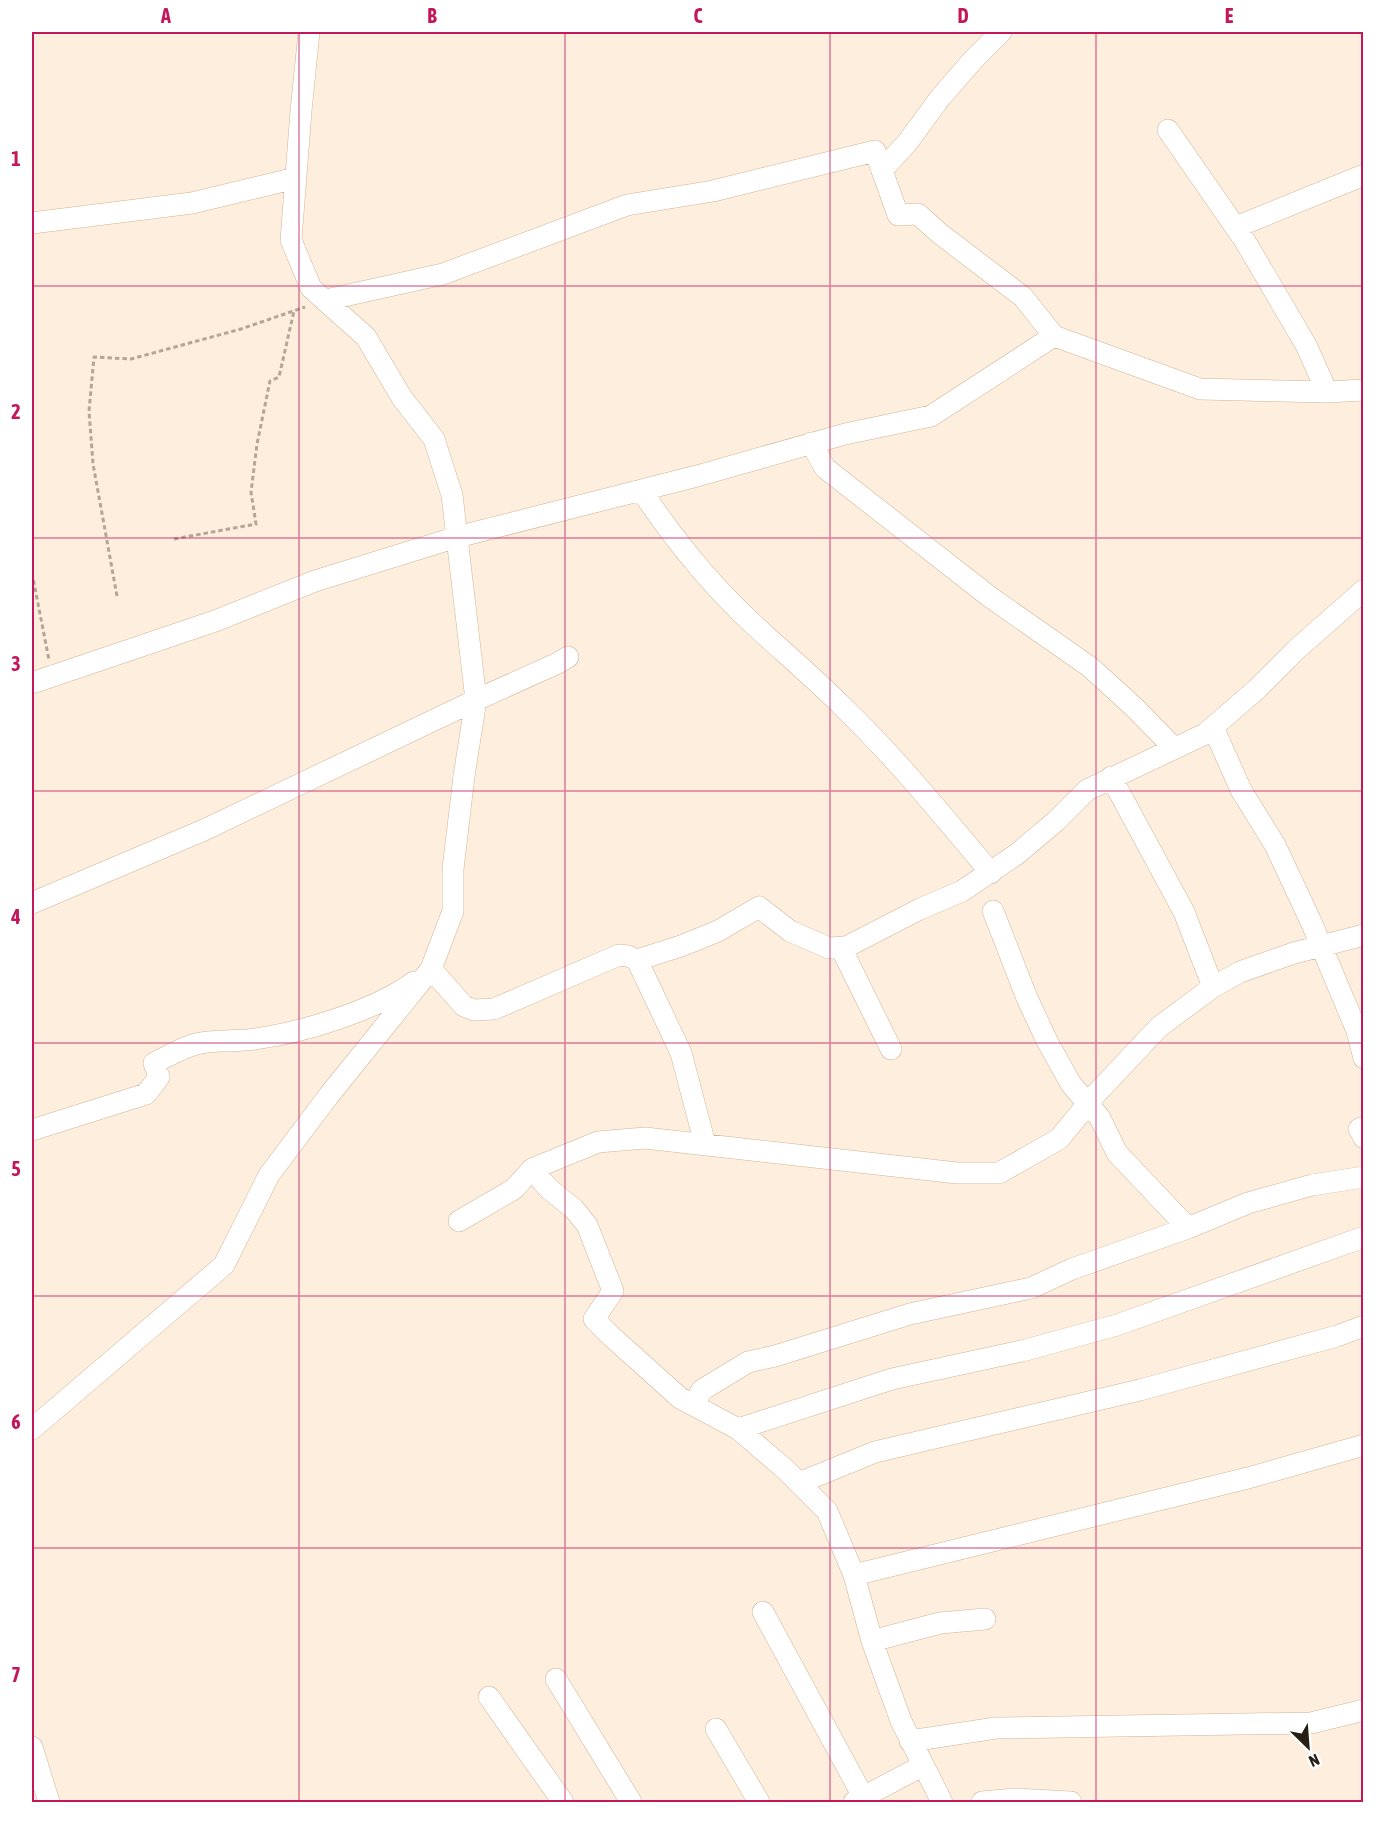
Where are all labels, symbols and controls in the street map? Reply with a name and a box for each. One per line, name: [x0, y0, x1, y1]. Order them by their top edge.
text: A: [160, 4, 171, 27]
text: B: [427, 4, 437, 27]
text: C: [694, 4, 703, 27]
text: D: [957, 4, 969, 27]
text: E: [1225, 4, 1234, 27]
text: 1: [11, 147, 21, 170]
text: 2: [11, 400, 21, 423]
text: 3: [11, 652, 21, 675]
text: 4: [10, 905, 21, 928]
text: 5: [11, 1157, 21, 1180]
text: 6: [11, 1410, 21, 1433]
text: 7: [11, 1663, 21, 1686]
north arrow: [1278, 1717, 1338, 1777]
text: N: [1306, 1750, 1322, 1771]

